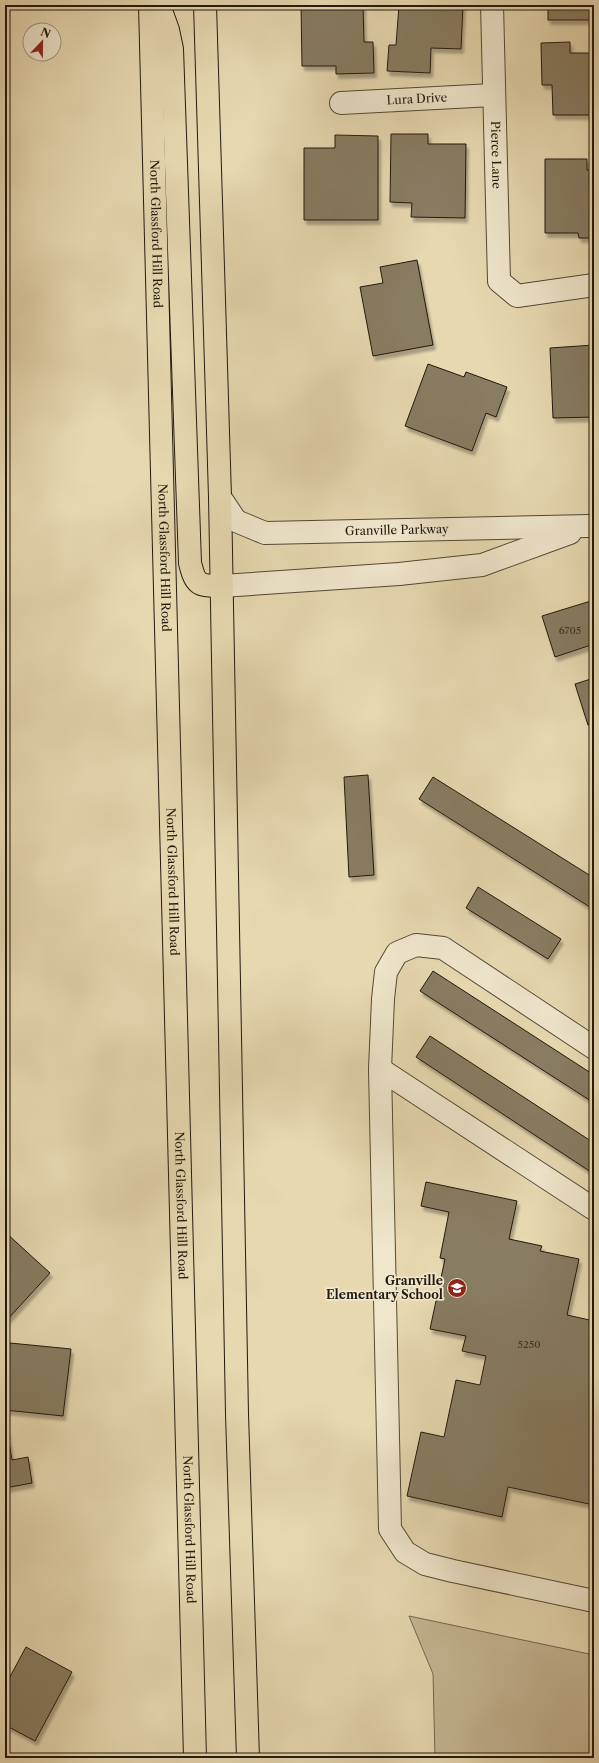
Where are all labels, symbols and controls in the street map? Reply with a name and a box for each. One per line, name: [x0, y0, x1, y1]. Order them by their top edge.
north arrow: [22, 22, 62, 62]
text: N: [39, 24, 53, 41]
street label: Lura Drive: [386, 89, 448, 108]
street label: Pierce Lane: [488, 121, 505, 189]
street label: North Glassford Hill Road: [147, 160, 166, 309]
street label: North Glassford Hill Road: [155, 484, 174, 633]
street label: Granville Parkway: [345, 521, 449, 538]
house number: 6705: [559, 624, 581, 637]
street label: North Glassford Hill Road: [164, 808, 182, 957]
street label: North Glassford Hill Road: [172, 1131, 191, 1280]
place label: Granville Elementary School: [326, 1273, 443, 1302]
school or university icon: Granville Elementary School: [446, 1277, 468, 1299]
house number: 5250: [518, 1338, 540, 1351]
street label: North Glassford Hill Road: [180, 1455, 199, 1604]

